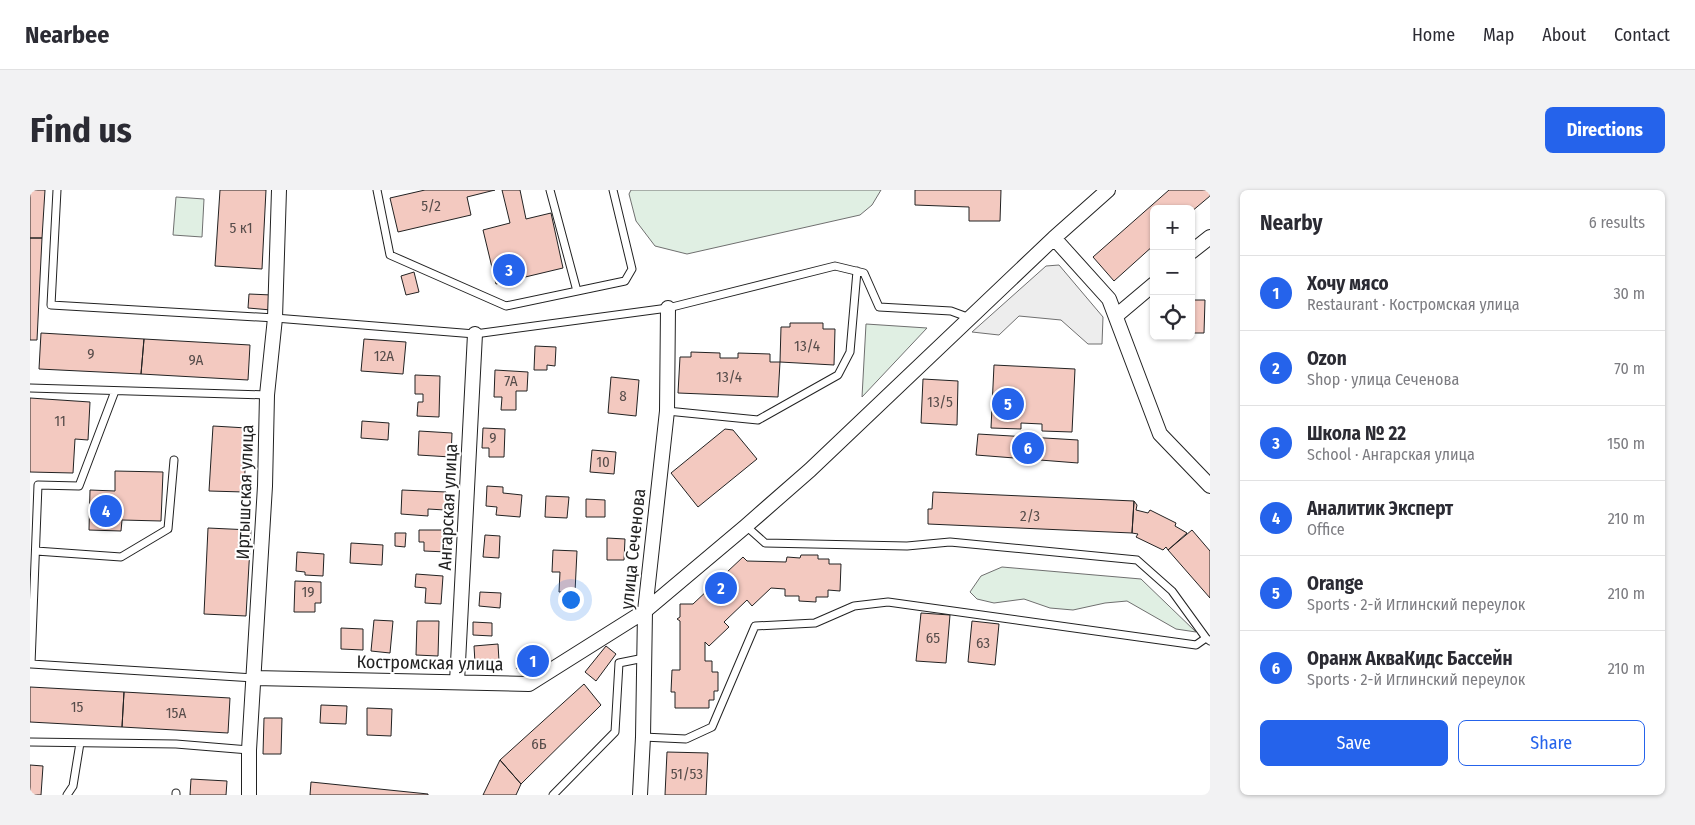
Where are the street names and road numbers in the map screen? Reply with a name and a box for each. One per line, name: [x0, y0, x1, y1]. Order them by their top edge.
street label: Иртышская улица: [232, 424, 258, 560]
street label: Ангарская улица: [434, 443, 462, 571]
street label: улица Сеченова: [616, 487, 650, 611]
street label: Костромская улица: [356, 651, 504, 675]

